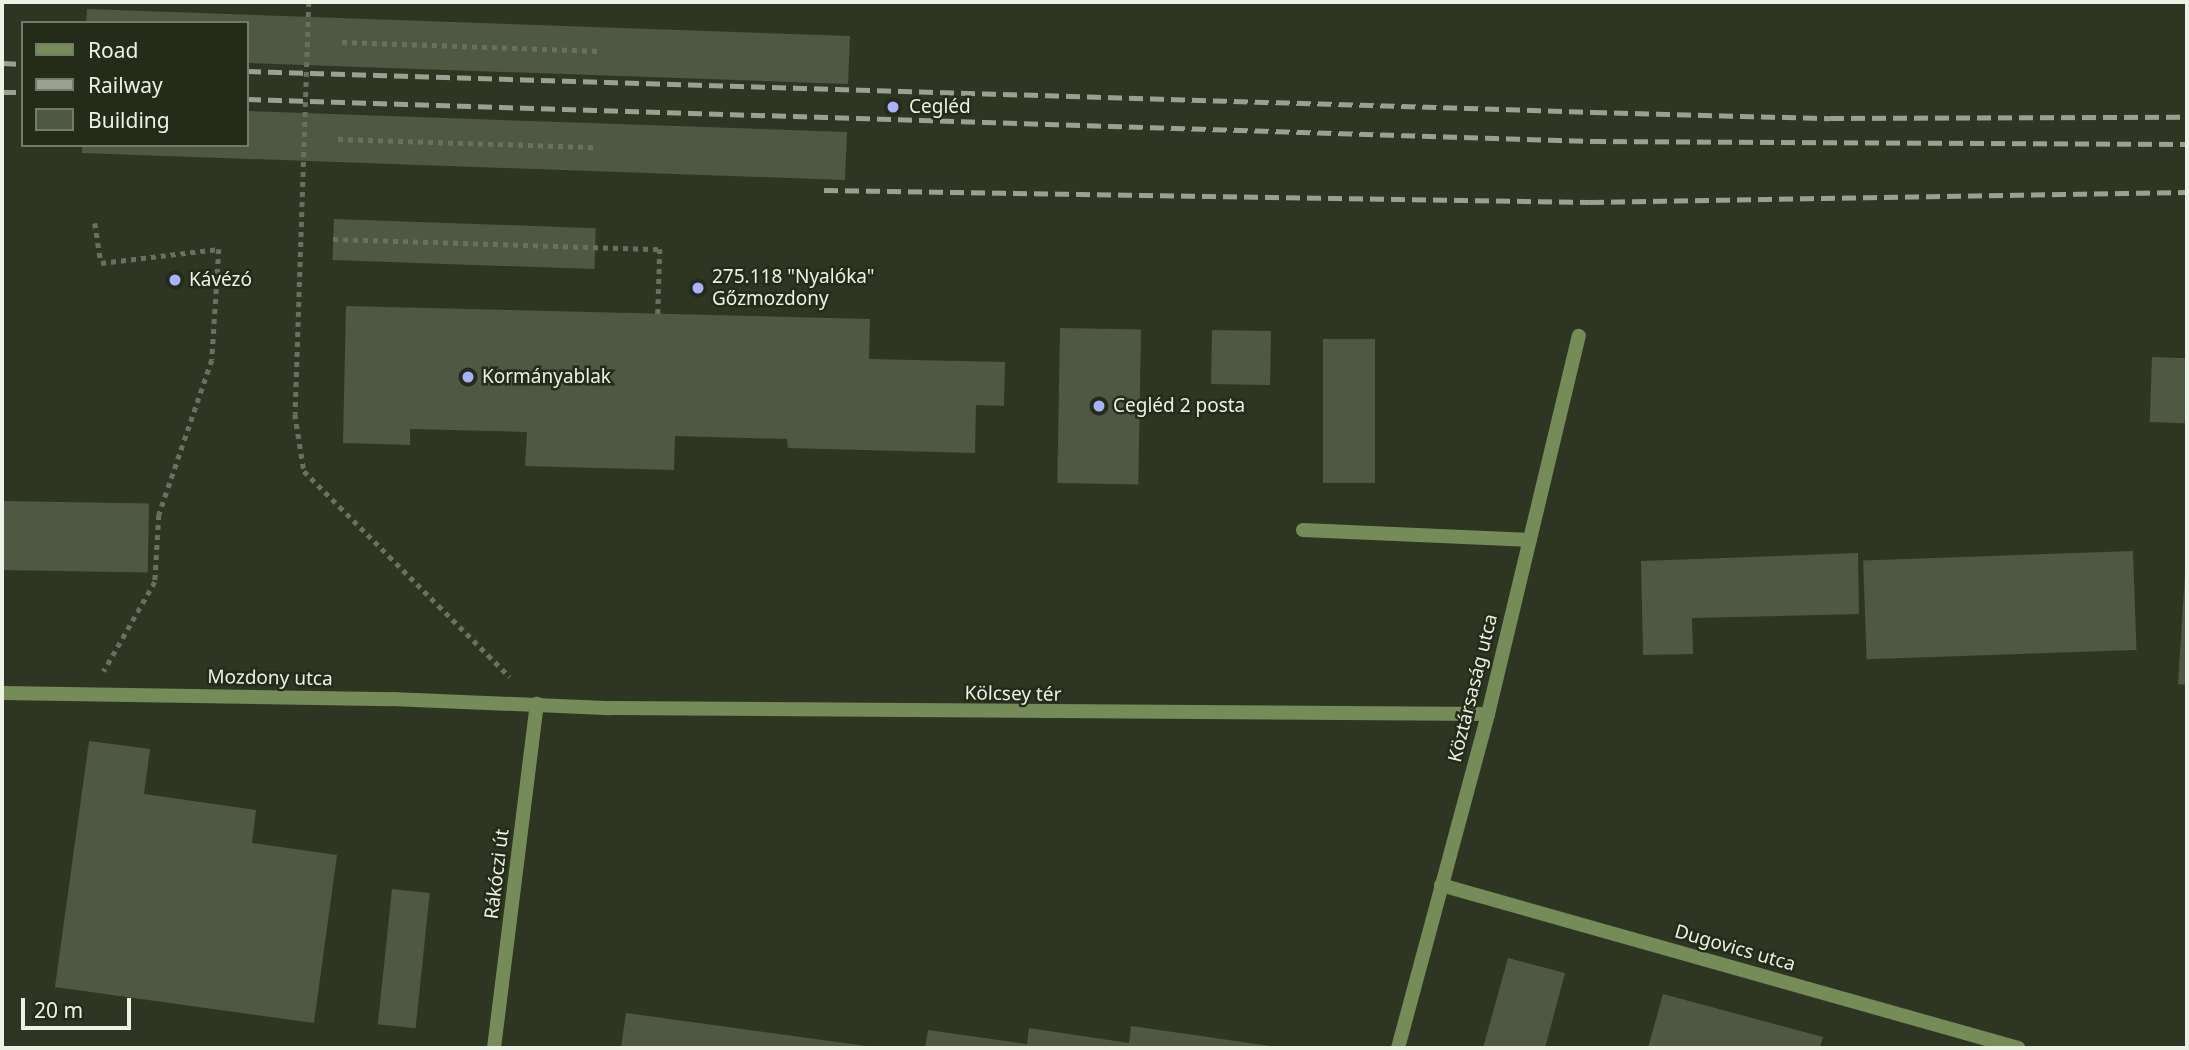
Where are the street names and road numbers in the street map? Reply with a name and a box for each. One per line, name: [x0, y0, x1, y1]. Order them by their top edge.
street label: Köztársaság utca: [1444, 612, 1502, 764]
street label: Mozdony utca: [207, 666, 333, 690]
street label: Kölcsey tér: [964, 682, 1062, 706]
street label: Rákóczi út: [480, 828, 514, 920]
street label: Dugovics utca: [1672, 920, 1798, 976]

